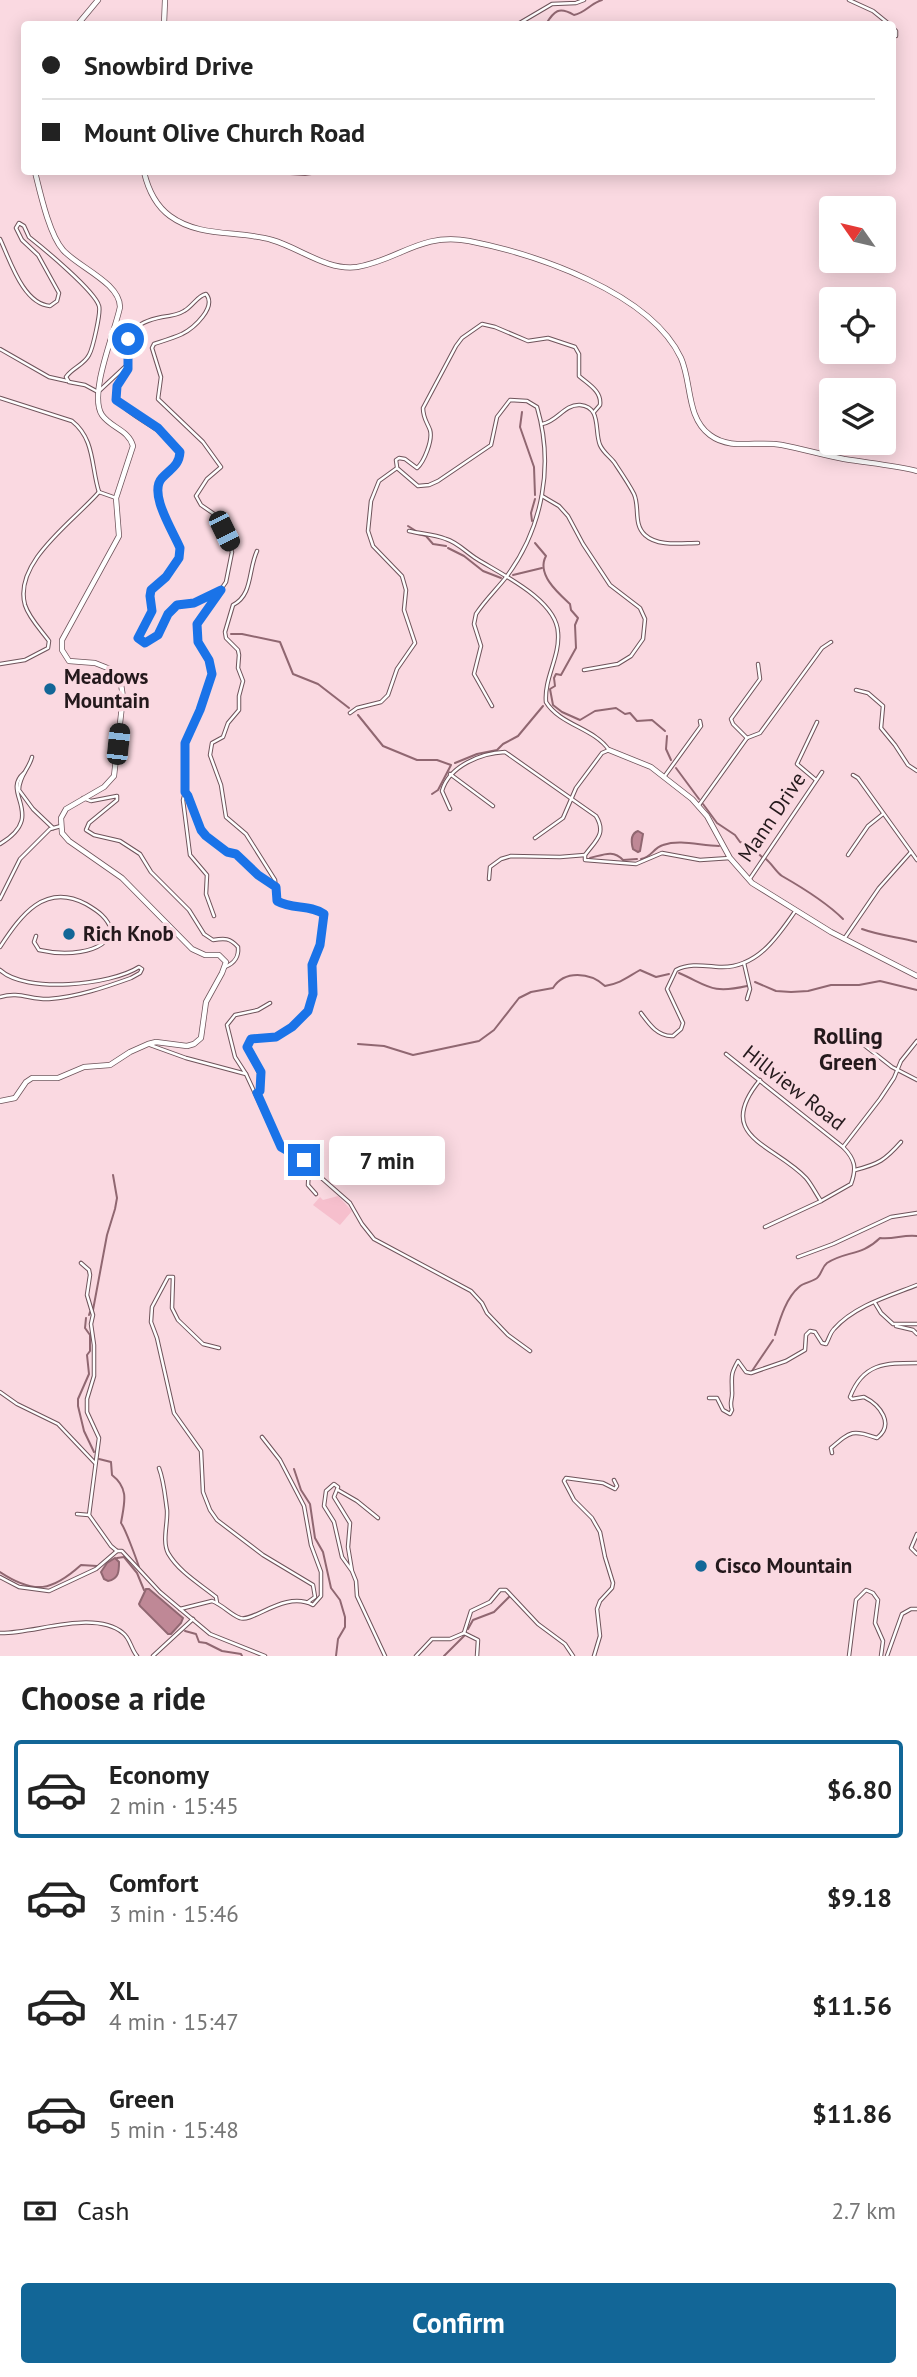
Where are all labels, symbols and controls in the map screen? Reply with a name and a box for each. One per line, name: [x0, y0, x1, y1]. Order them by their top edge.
text: Snowbird Drive: [84, 49, 253, 82]
text: Mount Olive Church Road: [84, 116, 365, 149]
north arrow: [819, 196, 896, 273]
map controls: [819, 196, 896, 455]
button: locate: [819, 287, 896, 364]
route start: [112, 323, 144, 355]
button: layers: [819, 378, 896, 455]
car: [206, 508, 243, 554]
place label: Meadows Mountain: [64, 663, 150, 714]
marker: Meadows Mountain: [42, 681, 58, 697]
car: [106, 722, 131, 766]
street label: Mann Drive: [732, 767, 811, 867]
place label: Rich Knob: [83, 920, 174, 947]
marker: Rich Knob: [61, 926, 77, 942]
district label: Rolling Green: [813, 1021, 883, 1076]
street label: Hillview Road: [737, 1039, 851, 1136]
callout: 7 min: [328, 1136, 444, 1184]
route end: [288, 1144, 320, 1176]
text: 7 min: [360, 1146, 414, 1175]
place label: Cisco Mountain: [715, 1552, 852, 1579]
marker: Cisco Mountain: [693, 1558, 709, 1574]
text: Choose a ride: [21, 1677, 206, 1719]
icon: car: [25, 1758, 88, 1821]
text: Economy: [109, 1758, 209, 1791]
text: $6.80: [827, 1773, 892, 1806]
text: 2 min · 15:45: [109, 1791, 239, 1820]
icon: car: [25, 1866, 88, 1929]
text: Comfort: [109, 1866, 199, 1899]
text: $9.18: [827, 1881, 892, 1914]
text: 3 min · 15:46: [109, 1899, 239, 1928]
icon: car: [25, 1974, 88, 2037]
text: XL: [109, 1974, 139, 2007]
text: $11.56: [812, 1989, 892, 2022]
text: 4 min · 15:47: [109, 2007, 239, 2036]
icon: car: [25, 2082, 88, 2145]
text: Green: [109, 2082, 174, 2115]
text: $11.86: [812, 2097, 892, 2130]
text: 5 min · 15:48: [109, 2115, 239, 2144]
icon: cash: [21, 2192, 59, 2230]
text: Cash: [77, 2194, 129, 2227]
text: 2.7 km: [831, 2196, 896, 2225]
button: Confirm: [21, 2283, 896, 2363]

